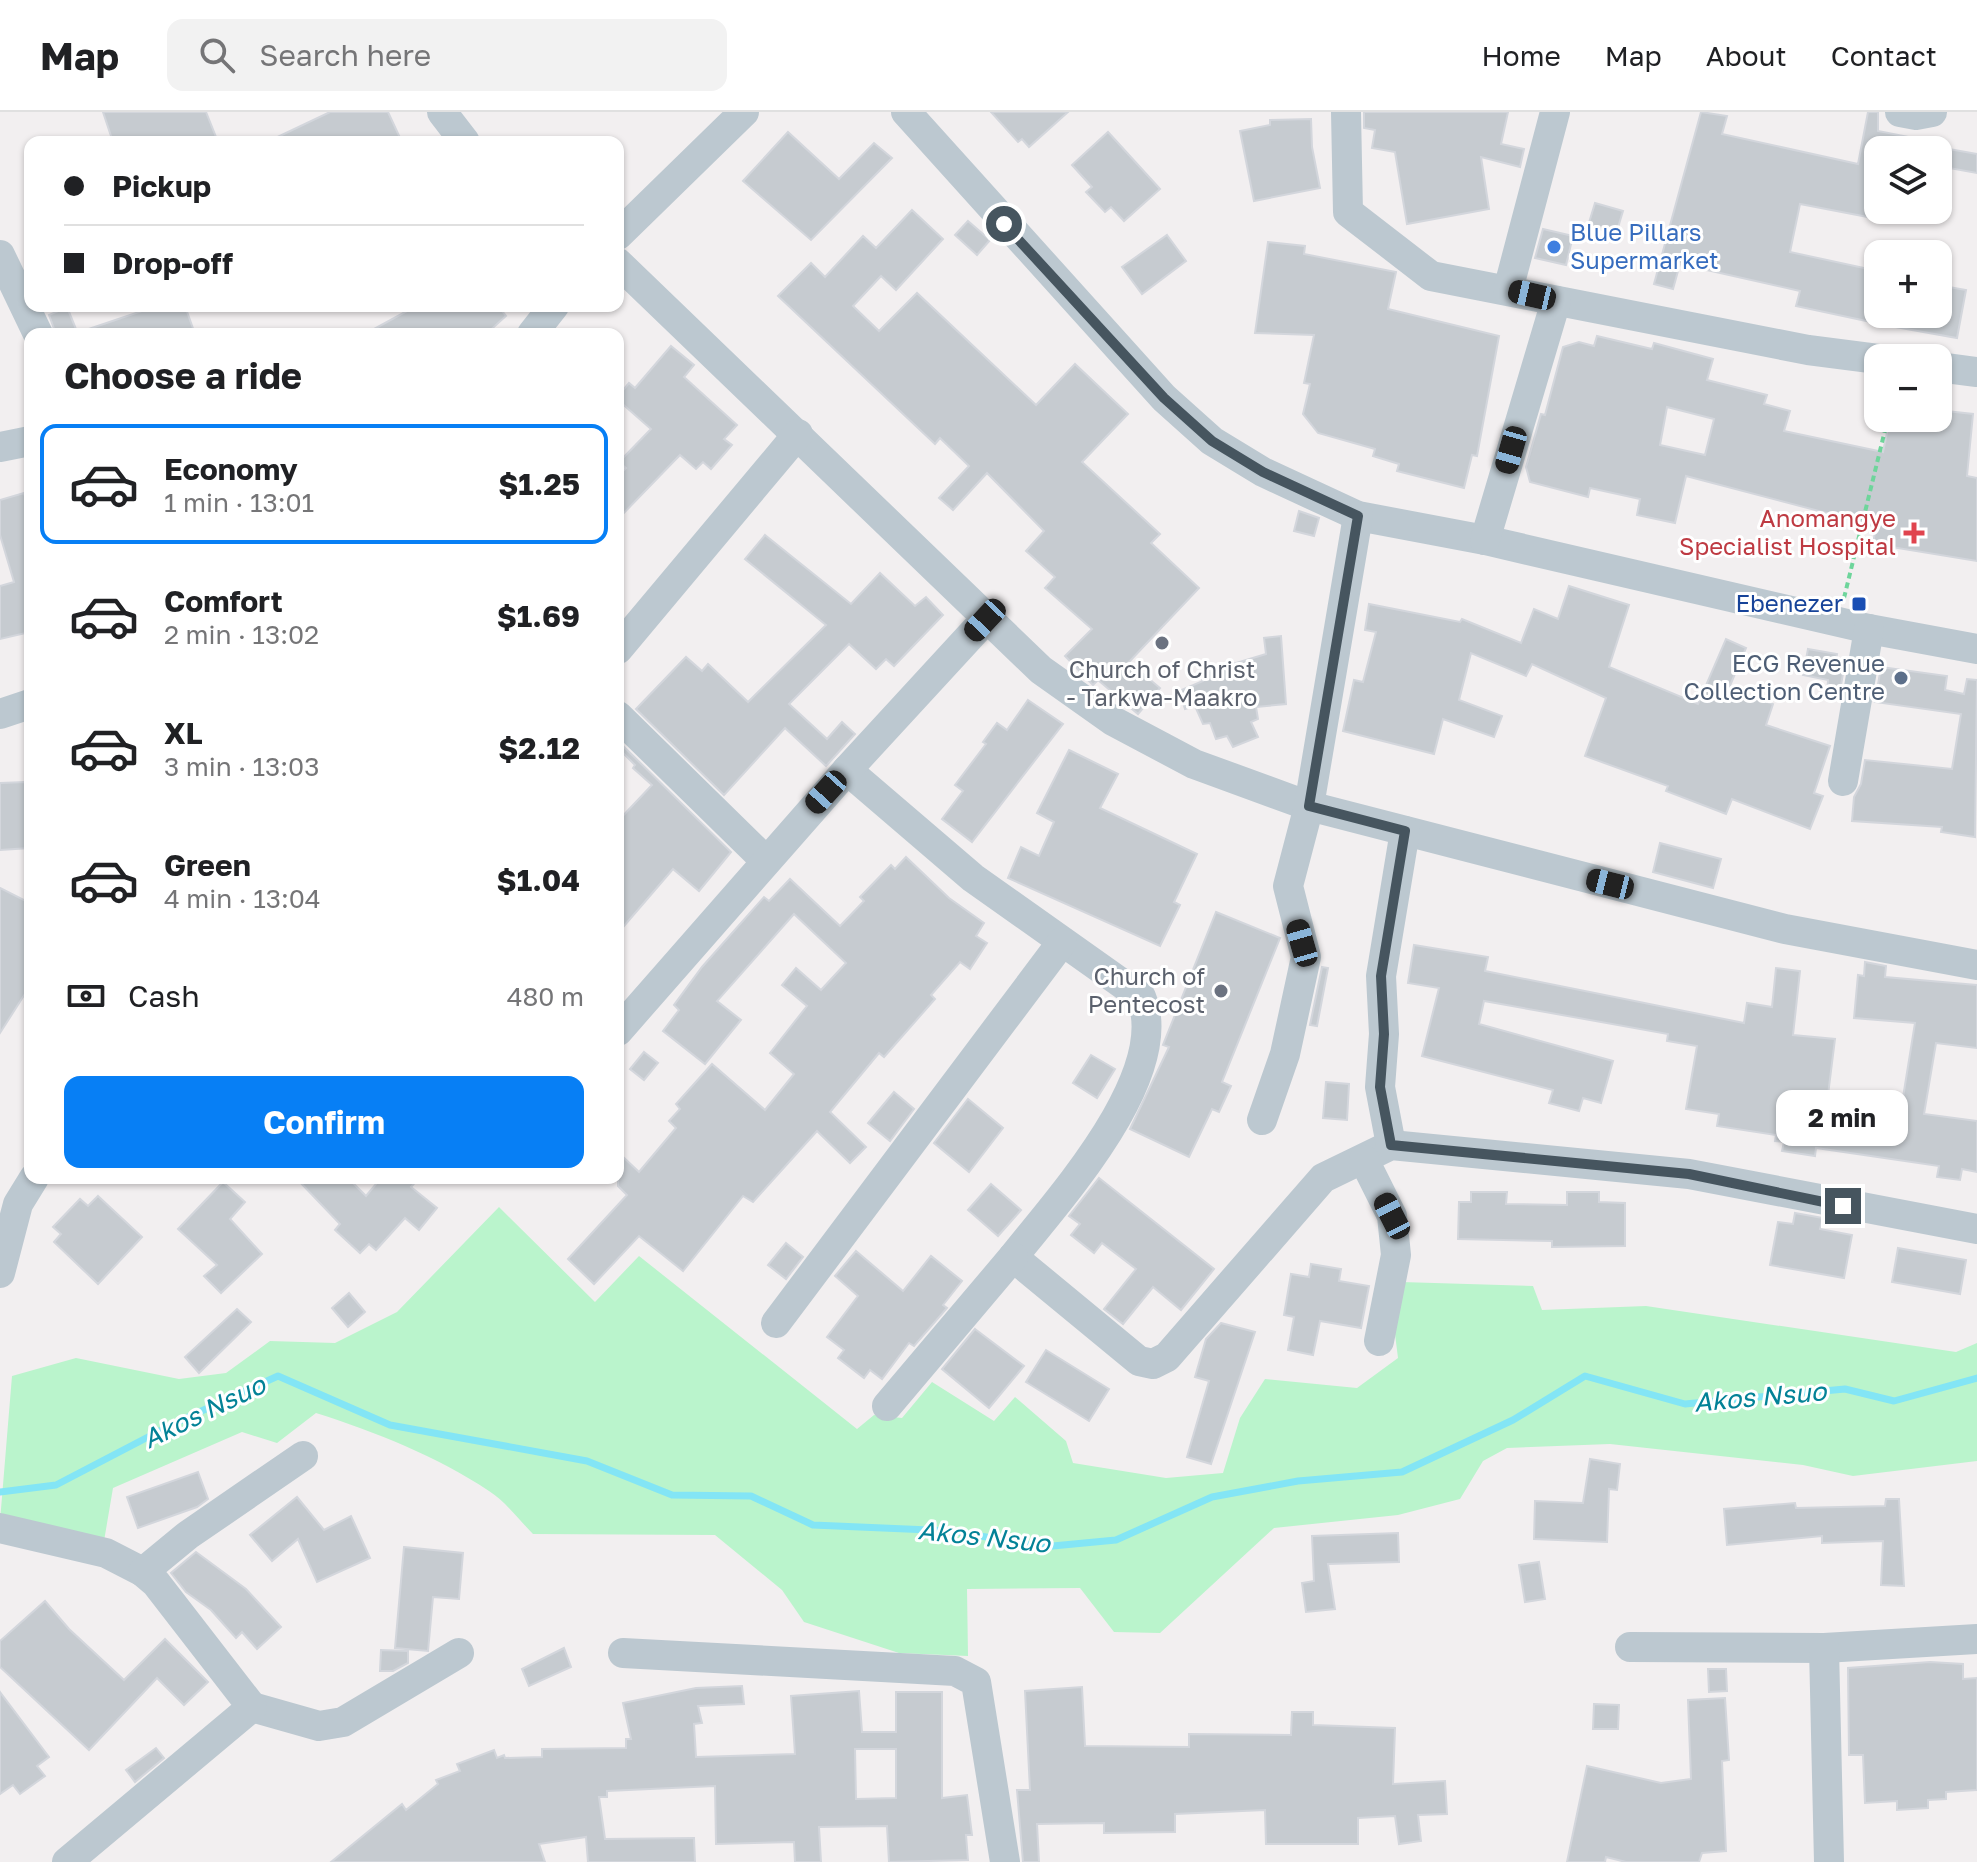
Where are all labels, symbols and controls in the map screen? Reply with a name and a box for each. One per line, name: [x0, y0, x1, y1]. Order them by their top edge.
search box: [167, 19, 727, 91]
text: Map: [40, 33, 119, 78]
icon: search: [195, 33, 239, 77]
text: Search here: [259, 37, 431, 73]
text: Home: [1482, 39, 1561, 72]
text: Map: [1605, 39, 1662, 72]
text: About: [1706, 39, 1787, 72]
text: Contact: [1831, 39, 1937, 72]
map controls: [1864, 136, 1952, 432]
button: layers: [1864, 136, 1952, 224]
text: Pickup: [112, 168, 211, 204]
route start: [986, 206, 1022, 242]
place label: Blue Pillars Supermarket: [1570, 217, 1719, 274]
marker: Blue Pillars Supermarket: [1545, 238, 1563, 256]
button: +: [1864, 240, 1952, 328]
text: Drop-off: [112, 245, 233, 281]
car: [1506, 278, 1558, 312]
button: −: [1864, 344, 1952, 432]
text: Choose a ride: [64, 354, 302, 397]
car: [1493, 424, 1529, 476]
icon: car: [68, 448, 140, 520]
text: Economy: [164, 451, 298, 487]
text: $1.25: [498, 466, 580, 502]
text: 1 min · 13:01: [164, 487, 314, 518]
place label: Anomangye Specialist Hospital: [1679, 503, 1896, 560]
marker: Anomangye Specialist Hospital: [1903, 522, 1925, 544]
icon: car: [68, 580, 140, 652]
text: Comfort: [164, 583, 283, 619]
place label: Ebenezer: [1735, 588, 1843, 617]
car: [960, 594, 1010, 646]
marker: Ebenezer: [1850, 595, 1868, 613]
text: $1.69: [497, 598, 580, 634]
text: 2 min · 13:02: [164, 619, 319, 650]
marker: Church of Christ - Tarkwa-Maakro: [1153, 634, 1171, 652]
place label: ECG Revenue Collection Centre: [1684, 648, 1885, 705]
place label: Church of Christ - Tarkwa-Maakro: [1066, 654, 1258, 711]
marker: ECG Revenue Collection Centre: [1892, 669, 1910, 687]
icon: car: [68, 712, 140, 784]
text: XL: [164, 715, 203, 751]
text: $2.12: [498, 730, 580, 766]
text: 3 min · 13:03: [164, 751, 319, 782]
car: [801, 766, 851, 818]
icon: car: [68, 844, 140, 916]
text: Green: [164, 847, 251, 883]
text: $1.04: [497, 862, 580, 898]
car: [1584, 867, 1636, 901]
text: 4 min · 13:04: [164, 883, 321, 914]
car: [1284, 917, 1320, 969]
place label: Church of Pentecost: [1088, 961, 1205, 1018]
icon: cash: [64, 974, 108, 1018]
text: Cash: [128, 978, 200, 1014]
text: 480 m: [507, 981, 584, 1012]
marker: Church of Pentecost: [1212, 982, 1230, 1000]
button: Confirm: [64, 1076, 584, 1168]
callout: 2 min: [1777, 1090, 1909, 1146]
text: 2 min: [1808, 1102, 1876, 1133]
route end: [1825, 1188, 1861, 1224]
car: [1370, 1189, 1414, 1243]
water label: Akos Nsuo: [138, 1368, 271, 1454]
water label: Akos Nsuo: [1693, 1375, 1829, 1418]
water label: Akos Nsuo: [917, 1514, 1053, 1559]

